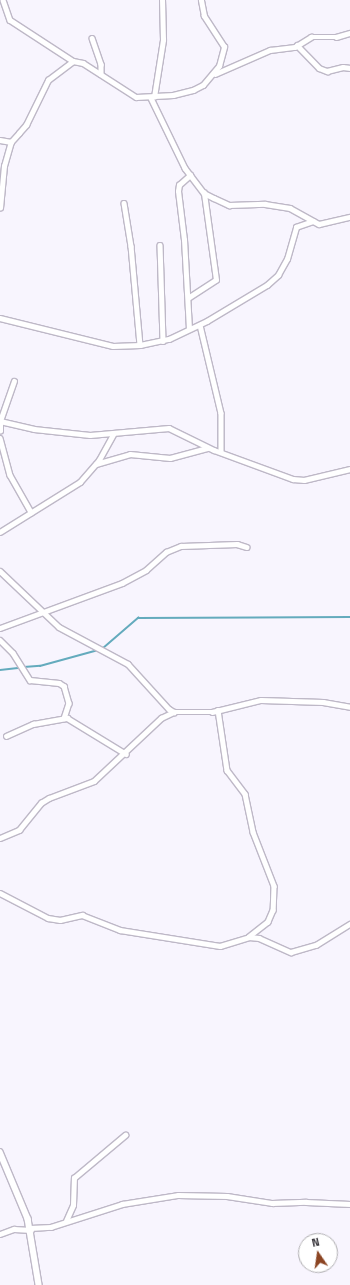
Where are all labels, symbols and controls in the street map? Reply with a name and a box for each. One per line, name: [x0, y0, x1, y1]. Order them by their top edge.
north arrow: [298, 1233, 338, 1273]
text: N: [310, 1234, 321, 1251]

